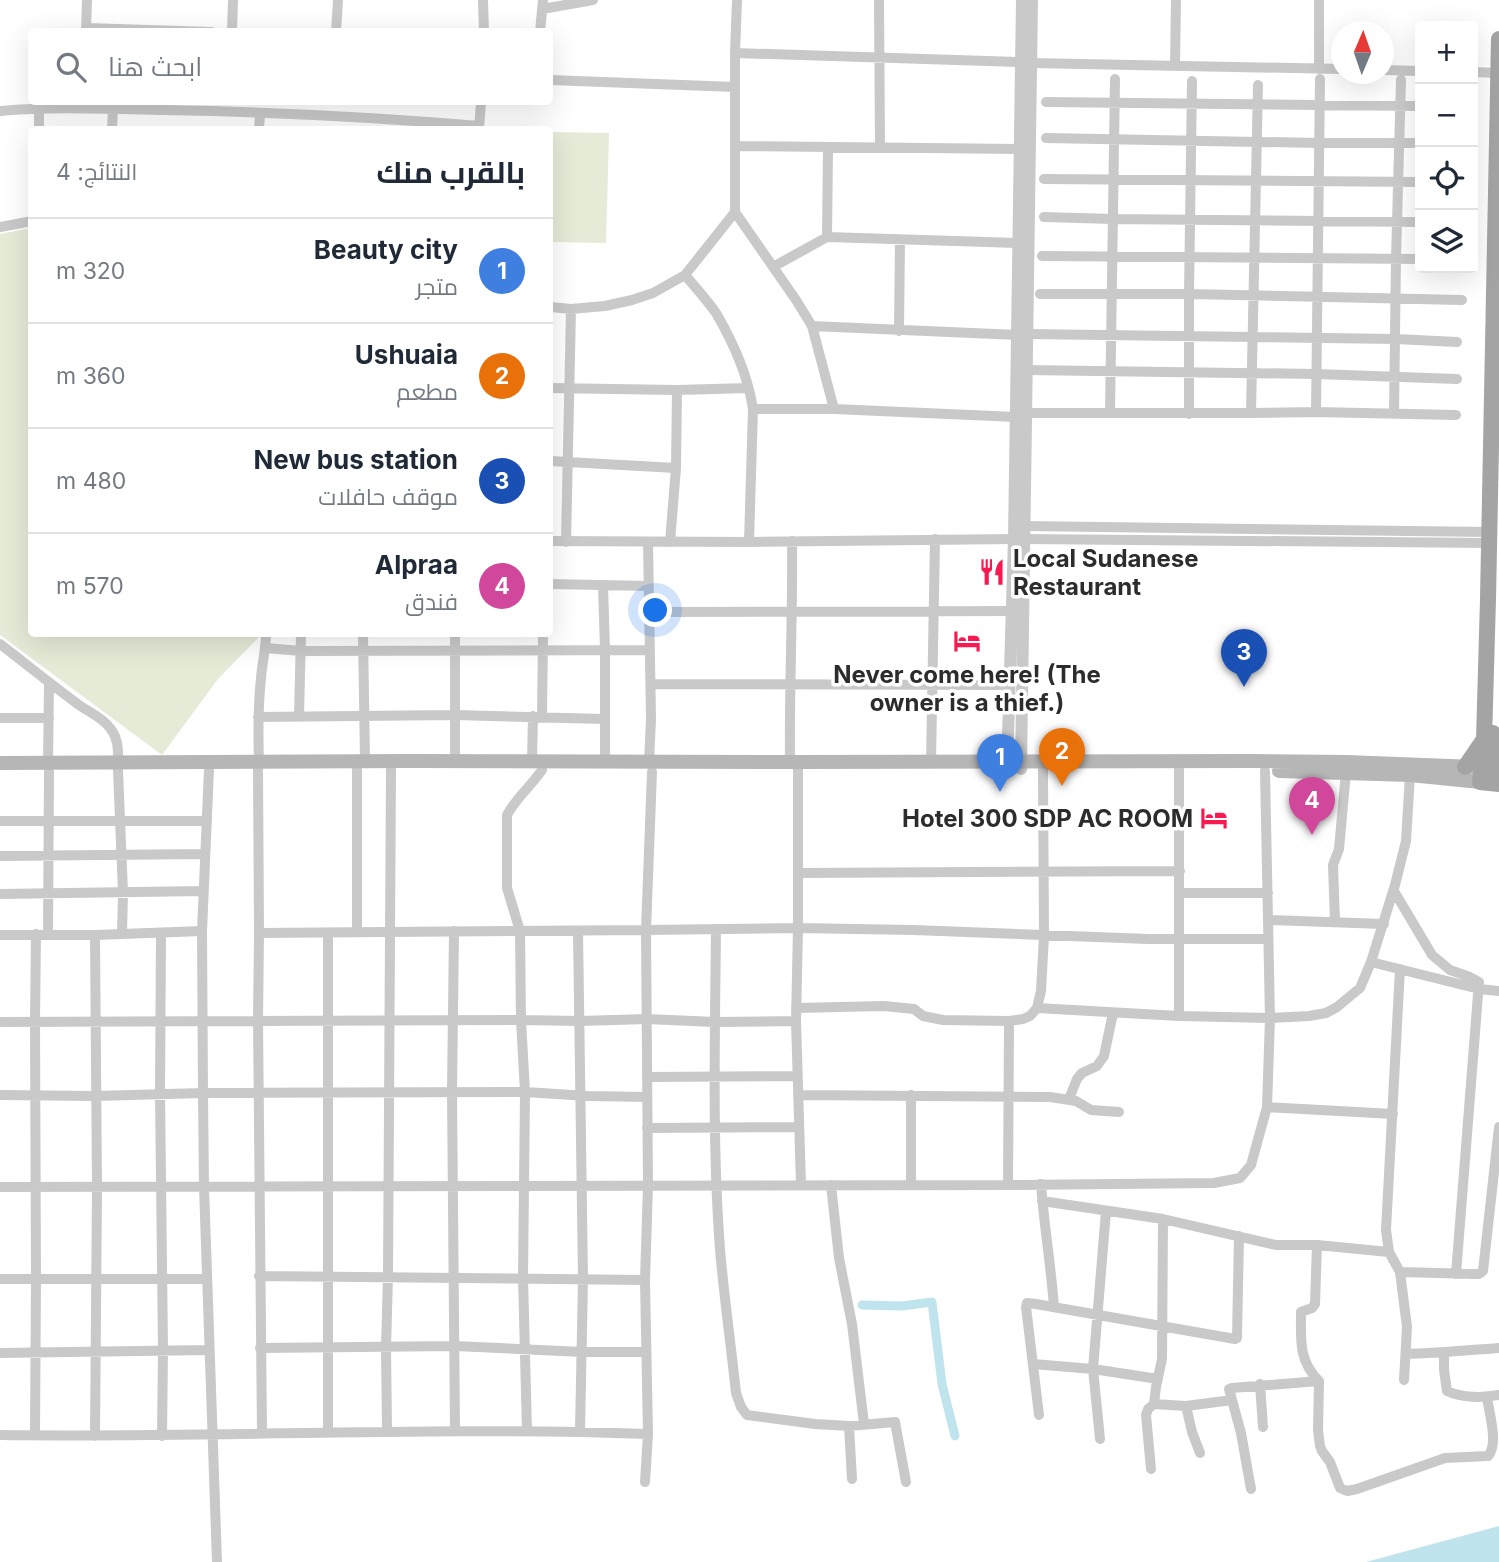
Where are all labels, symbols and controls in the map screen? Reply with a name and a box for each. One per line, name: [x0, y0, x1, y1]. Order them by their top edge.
north arrow: [1331, 21, 1394, 84]
map controls: [1415, 21, 1478, 273]
button: +: [1415, 21, 1478, 84]
search box: [28, 28, 553, 105]
icon: search: [52, 48, 90, 86]
text: ابحث هنا: [108, 51, 202, 82]
button: −: [1415, 84, 1478, 147]
button: locate: [1415, 147, 1478, 210]
text: بالقرب منك: [376, 154, 525, 190]
text: النتائج: 4: [56, 158, 137, 186]
button: layers: [1415, 210, 1478, 273]
text: Beauty city: [314, 234, 458, 265]
text: 320 m: [56, 257, 125, 285]
text: 1: [497, 257, 507, 285]
text: متجر: [416, 273, 458, 301]
text: Ushuaia: [355, 339, 458, 370]
text: 360 m: [56, 362, 126, 390]
text: 2: [495, 362, 509, 390]
text: مطعم: [396, 378, 458, 406]
text: New bus station: [253, 444, 458, 475]
text: 480 m: [56, 467, 126, 495]
text: 3: [495, 467, 509, 495]
text: موقف حافلات: [318, 483, 458, 511]
place label: Local Sudanese Restaurant: [1013, 544, 1198, 601]
text: Alpraa: [375, 549, 458, 580]
restaurant icon: Local Sudanese Restaurant: [977, 557, 1007, 587]
text: 570 m: [56, 572, 124, 600]
text: 4: [494, 572, 510, 600]
text: فندق: [405, 588, 458, 616]
your location: [638, 593, 672, 627]
hotel icon: Never come here! (The owner is a thief.): [952, 626, 982, 656]
pin: 3: [1221, 629, 1267, 687]
place label: Never come here! (The owner is a thief.): [833, 660, 1101, 717]
pin: 2: [1039, 728, 1085, 786]
pin: 1: [977, 734, 1023, 792]
pin: 4: [1289, 777, 1335, 835]
hotel icon: Hotel 300 SDP AC ROOM: [1199, 803, 1229, 833]
place label: Hotel 300 SDP AC ROOM: [902, 804, 1193, 833]

